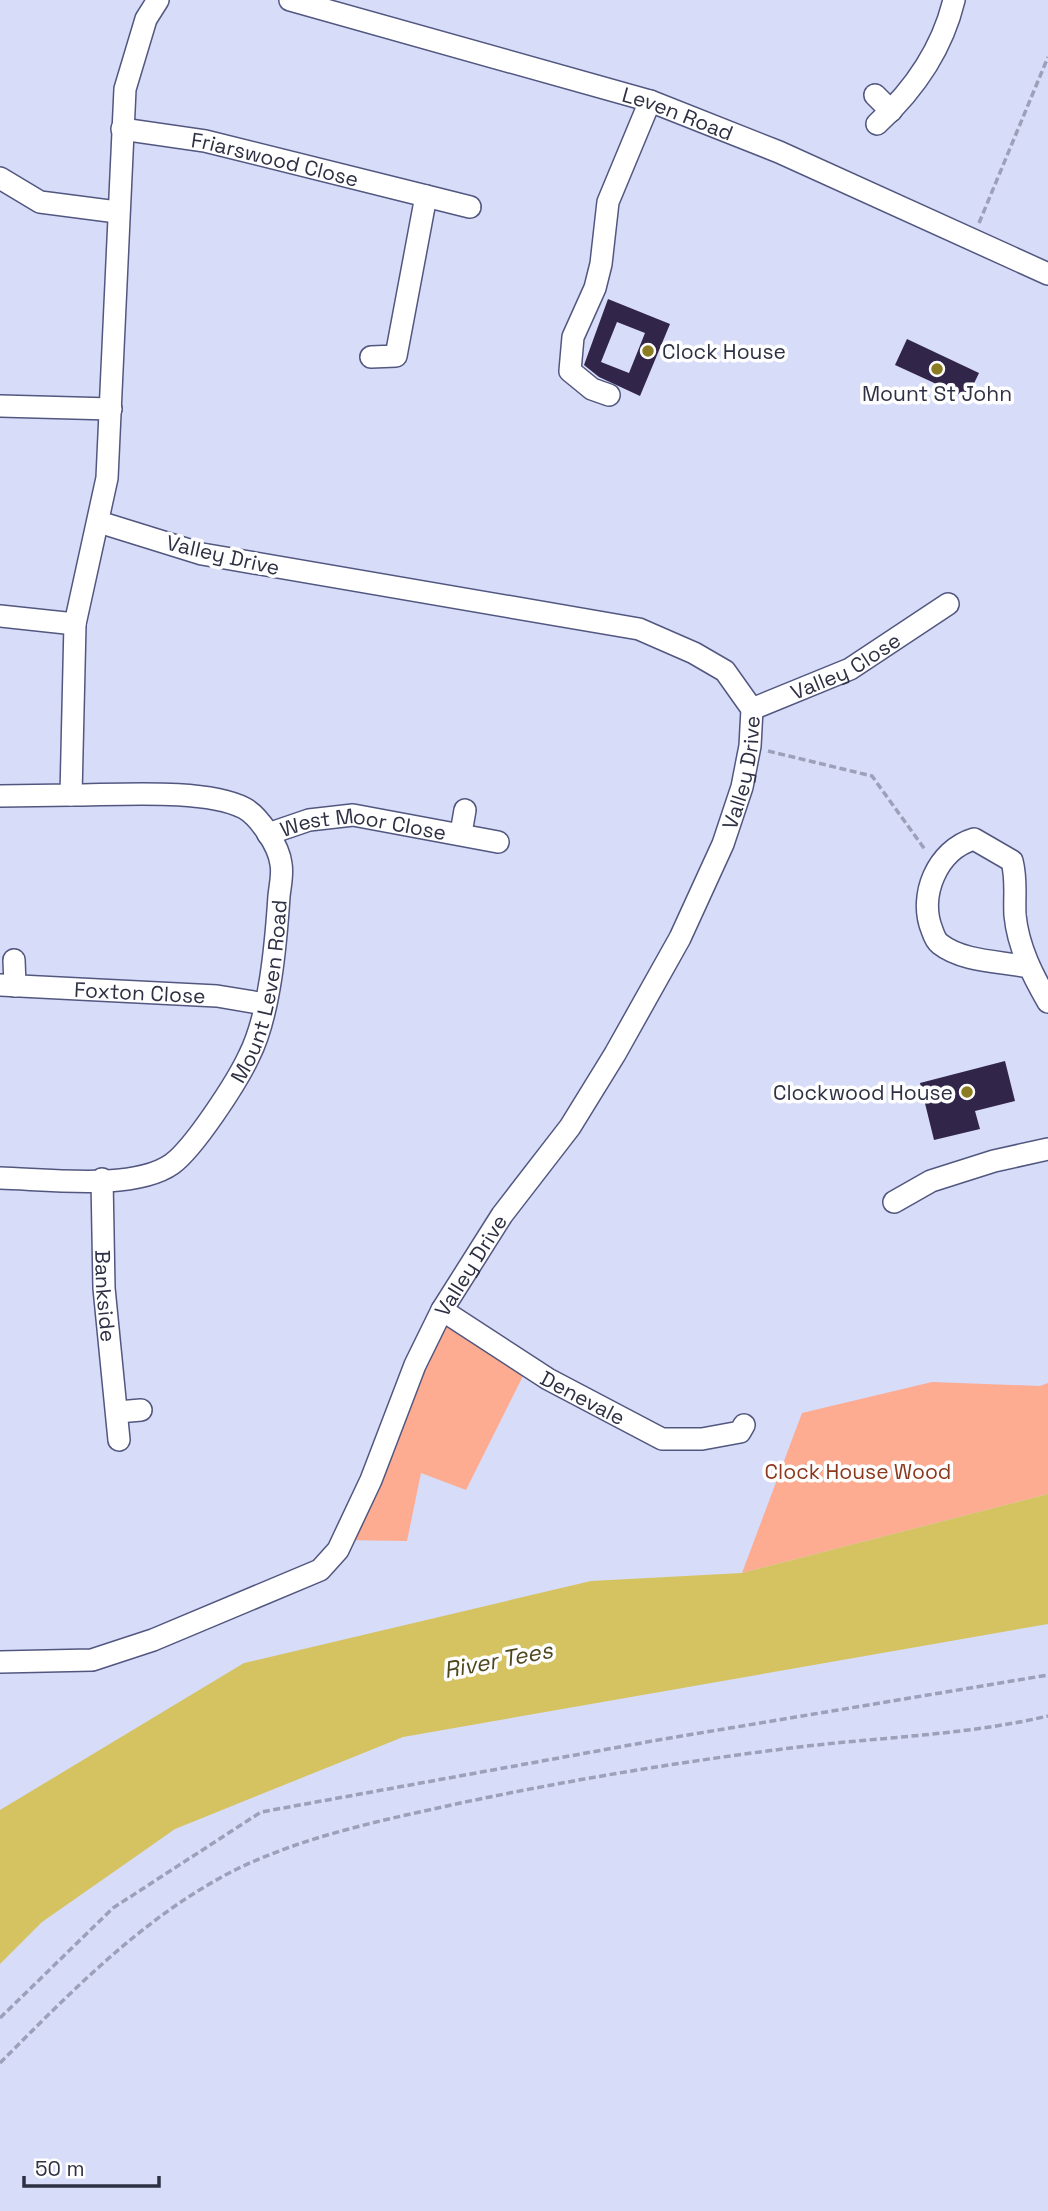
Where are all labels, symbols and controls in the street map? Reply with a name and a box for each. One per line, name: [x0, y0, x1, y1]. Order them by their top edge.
street label: Leven Road: [619, 80, 737, 146]
street label: Friarswood Close: [189, 126, 362, 192]
place label: Clock House: [662, 338, 786, 365]
marker: Clock House: [640, 343, 656, 359]
marker: Mount St John: [929, 361, 945, 377]
place label: Mount St John: [862, 380, 1012, 407]
street label: Valley Drive: [164, 529, 282, 581]
street label: Valley Close: [786, 626, 905, 705]
street label: Valley Drive: [715, 715, 765, 833]
street label: West Moor Close: [276, 802, 449, 846]
street label: Mount Leven Road: [224, 899, 292, 1087]
street label: Foxton Close: [73, 975, 206, 1009]
place label: Clockwood House: [773, 1079, 953, 1106]
marker: Clockwood House: [959, 1084, 975, 1100]
street label: Valley Drive: [428, 1209, 513, 1321]
street label: Bankside: [90, 1250, 123, 1343]
street label: Denevale: [536, 1364, 630, 1431]
park label: Clock House Wood: [765, 1458, 951, 1485]
water label: River Tees: [441, 1635, 556, 1685]
scale bar: [24, 2144, 159, 2188]
text: 50 m: [35, 2155, 85, 2182]

